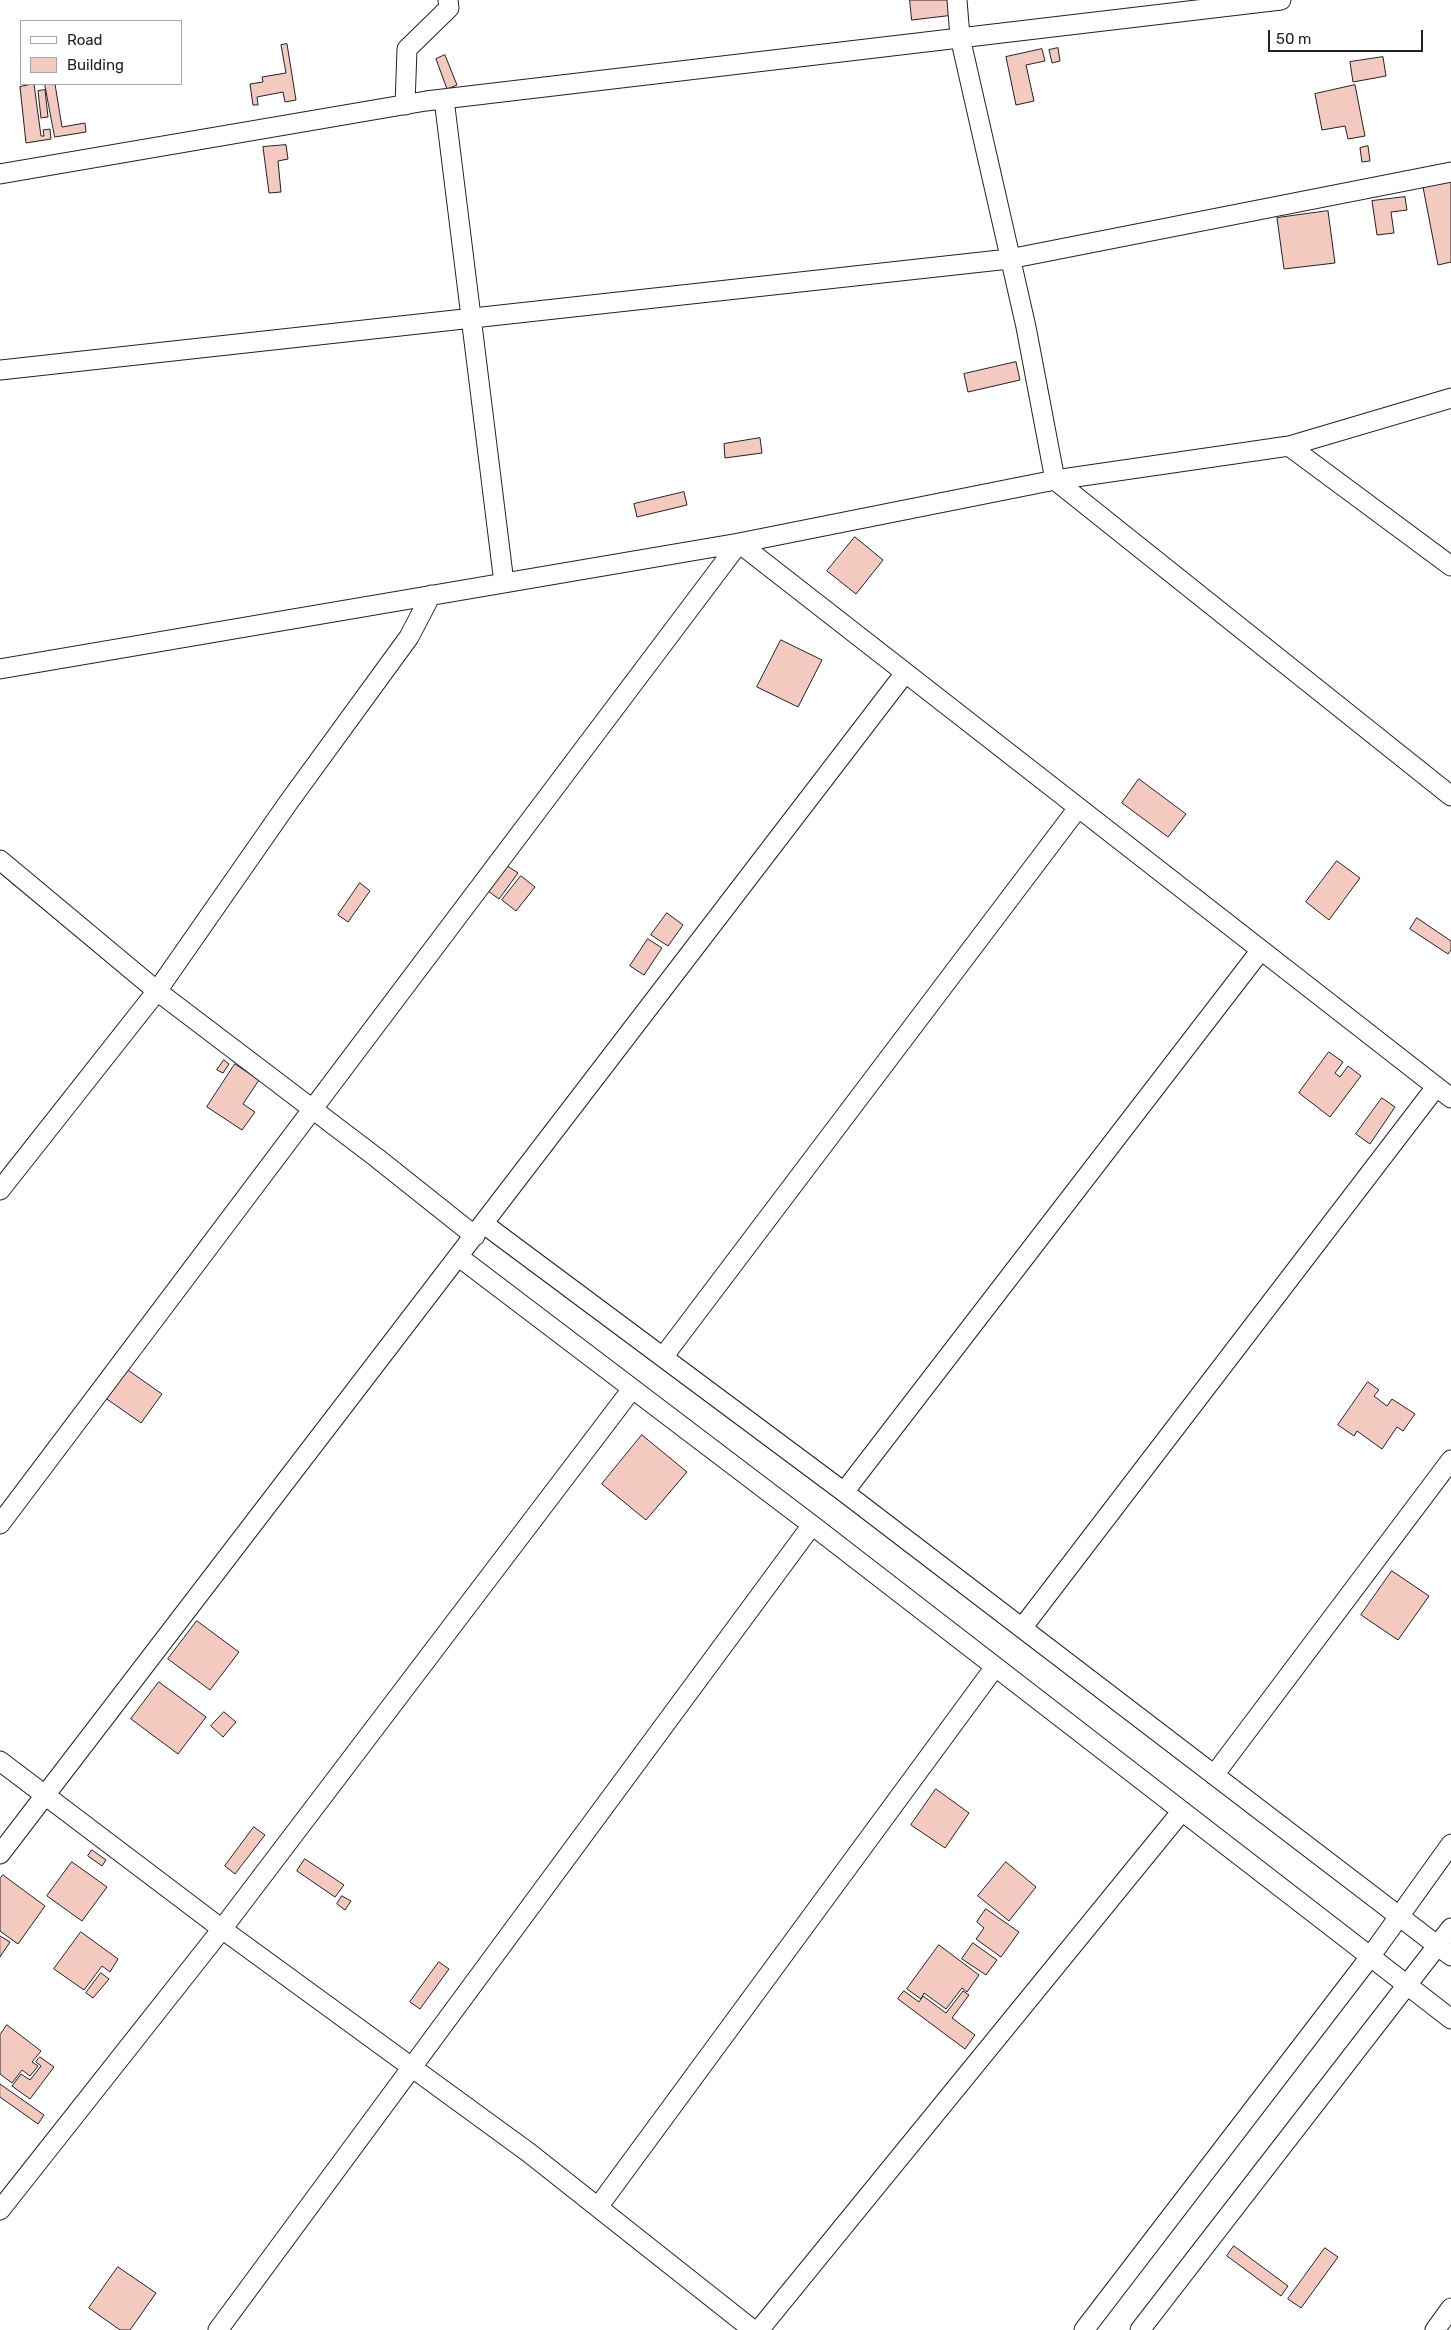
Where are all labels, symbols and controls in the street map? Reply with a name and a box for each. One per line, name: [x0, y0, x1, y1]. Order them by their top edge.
legend: [20, 20, 182, 85]
scale bar: [1271, 20, 1426, 52]
text: 50 m: [1276, 30, 1311, 48]
text: Road: [67, 31, 103, 49]
text: Building: [67, 56, 124, 74]

